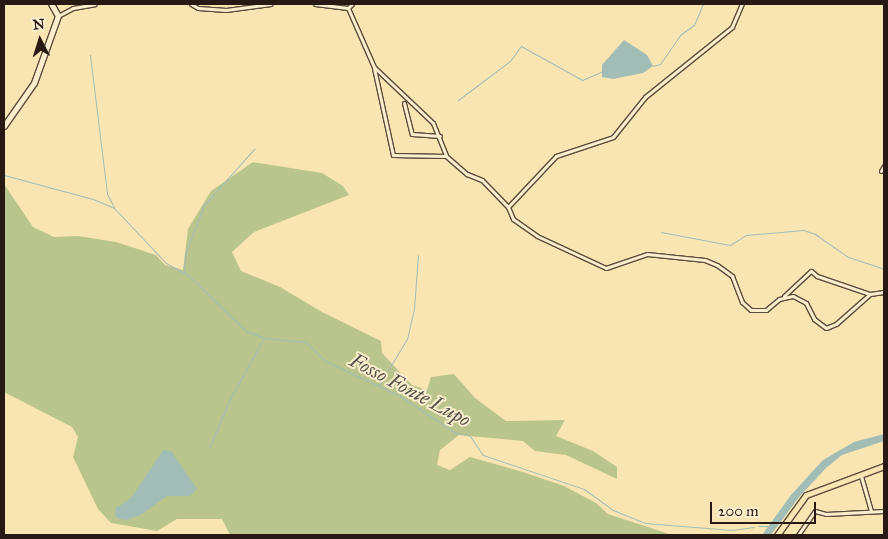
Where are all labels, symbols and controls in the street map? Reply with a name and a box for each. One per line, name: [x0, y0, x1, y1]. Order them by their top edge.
north arrow: [15, 15, 65, 65]
text: N: [32, 16, 45, 34]
water label: Fosso Fonte Lupo: [346, 348, 474, 432]
scale bar: [713, 492, 819, 524]
text: 200 m: [718, 502, 759, 520]

